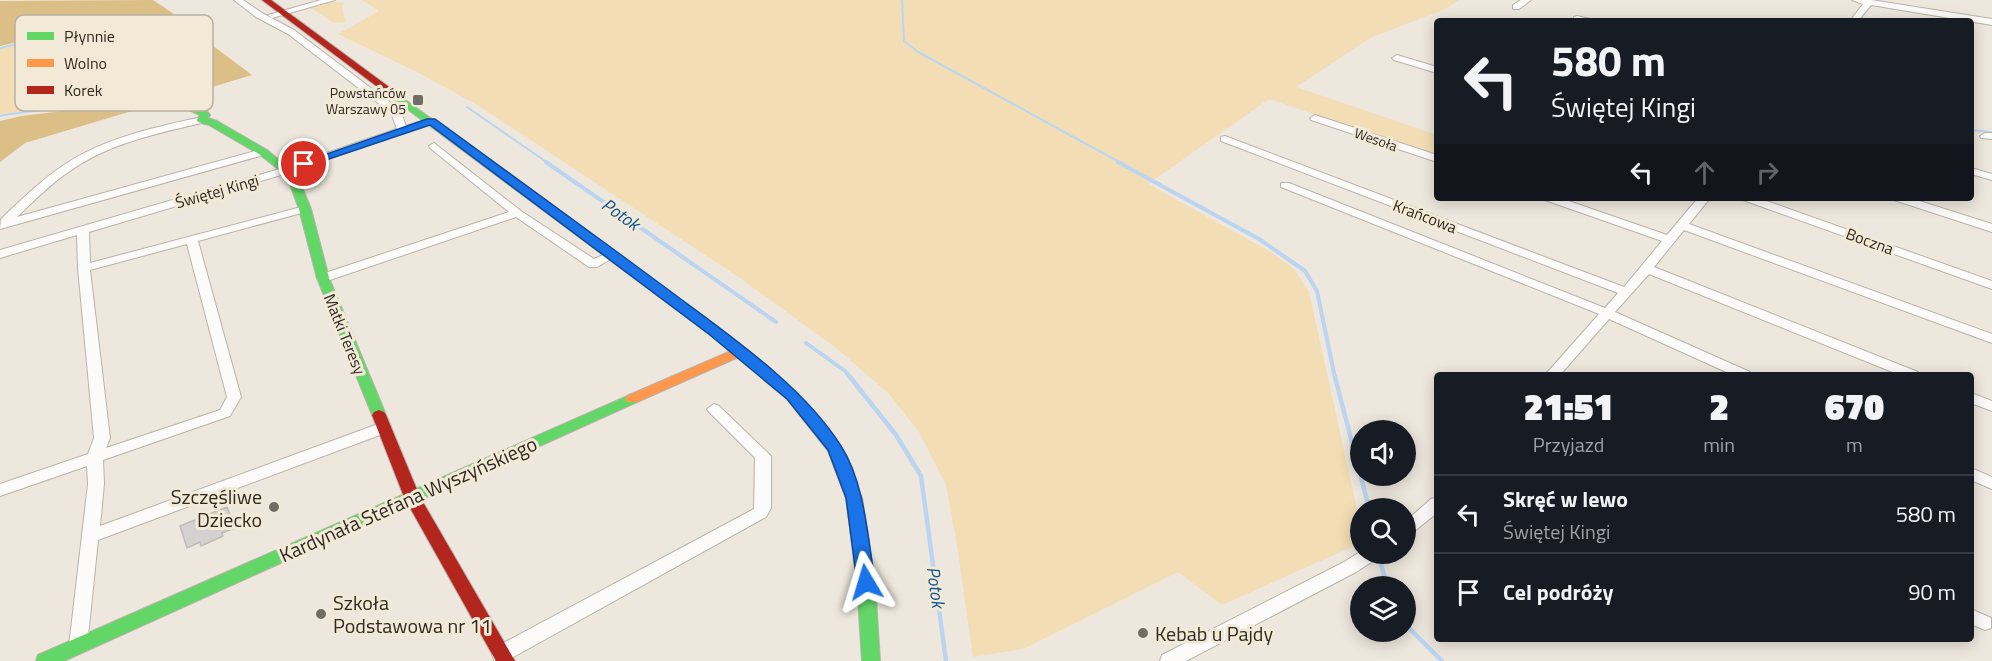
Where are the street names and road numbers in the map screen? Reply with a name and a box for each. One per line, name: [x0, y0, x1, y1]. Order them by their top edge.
street label: Wesoła: [1352, 122, 1400, 156]
street label: Świętej Kingi: [172, 168, 262, 214]
street label: Krańcowa: [1390, 193, 1460, 239]
street label: Boczna: [1843, 221, 1897, 261]
street label: Matki Teresy: [318, 290, 372, 378]
street label: Kardynała Stefana Wyszyńskiego: [274, 428, 542, 570]

